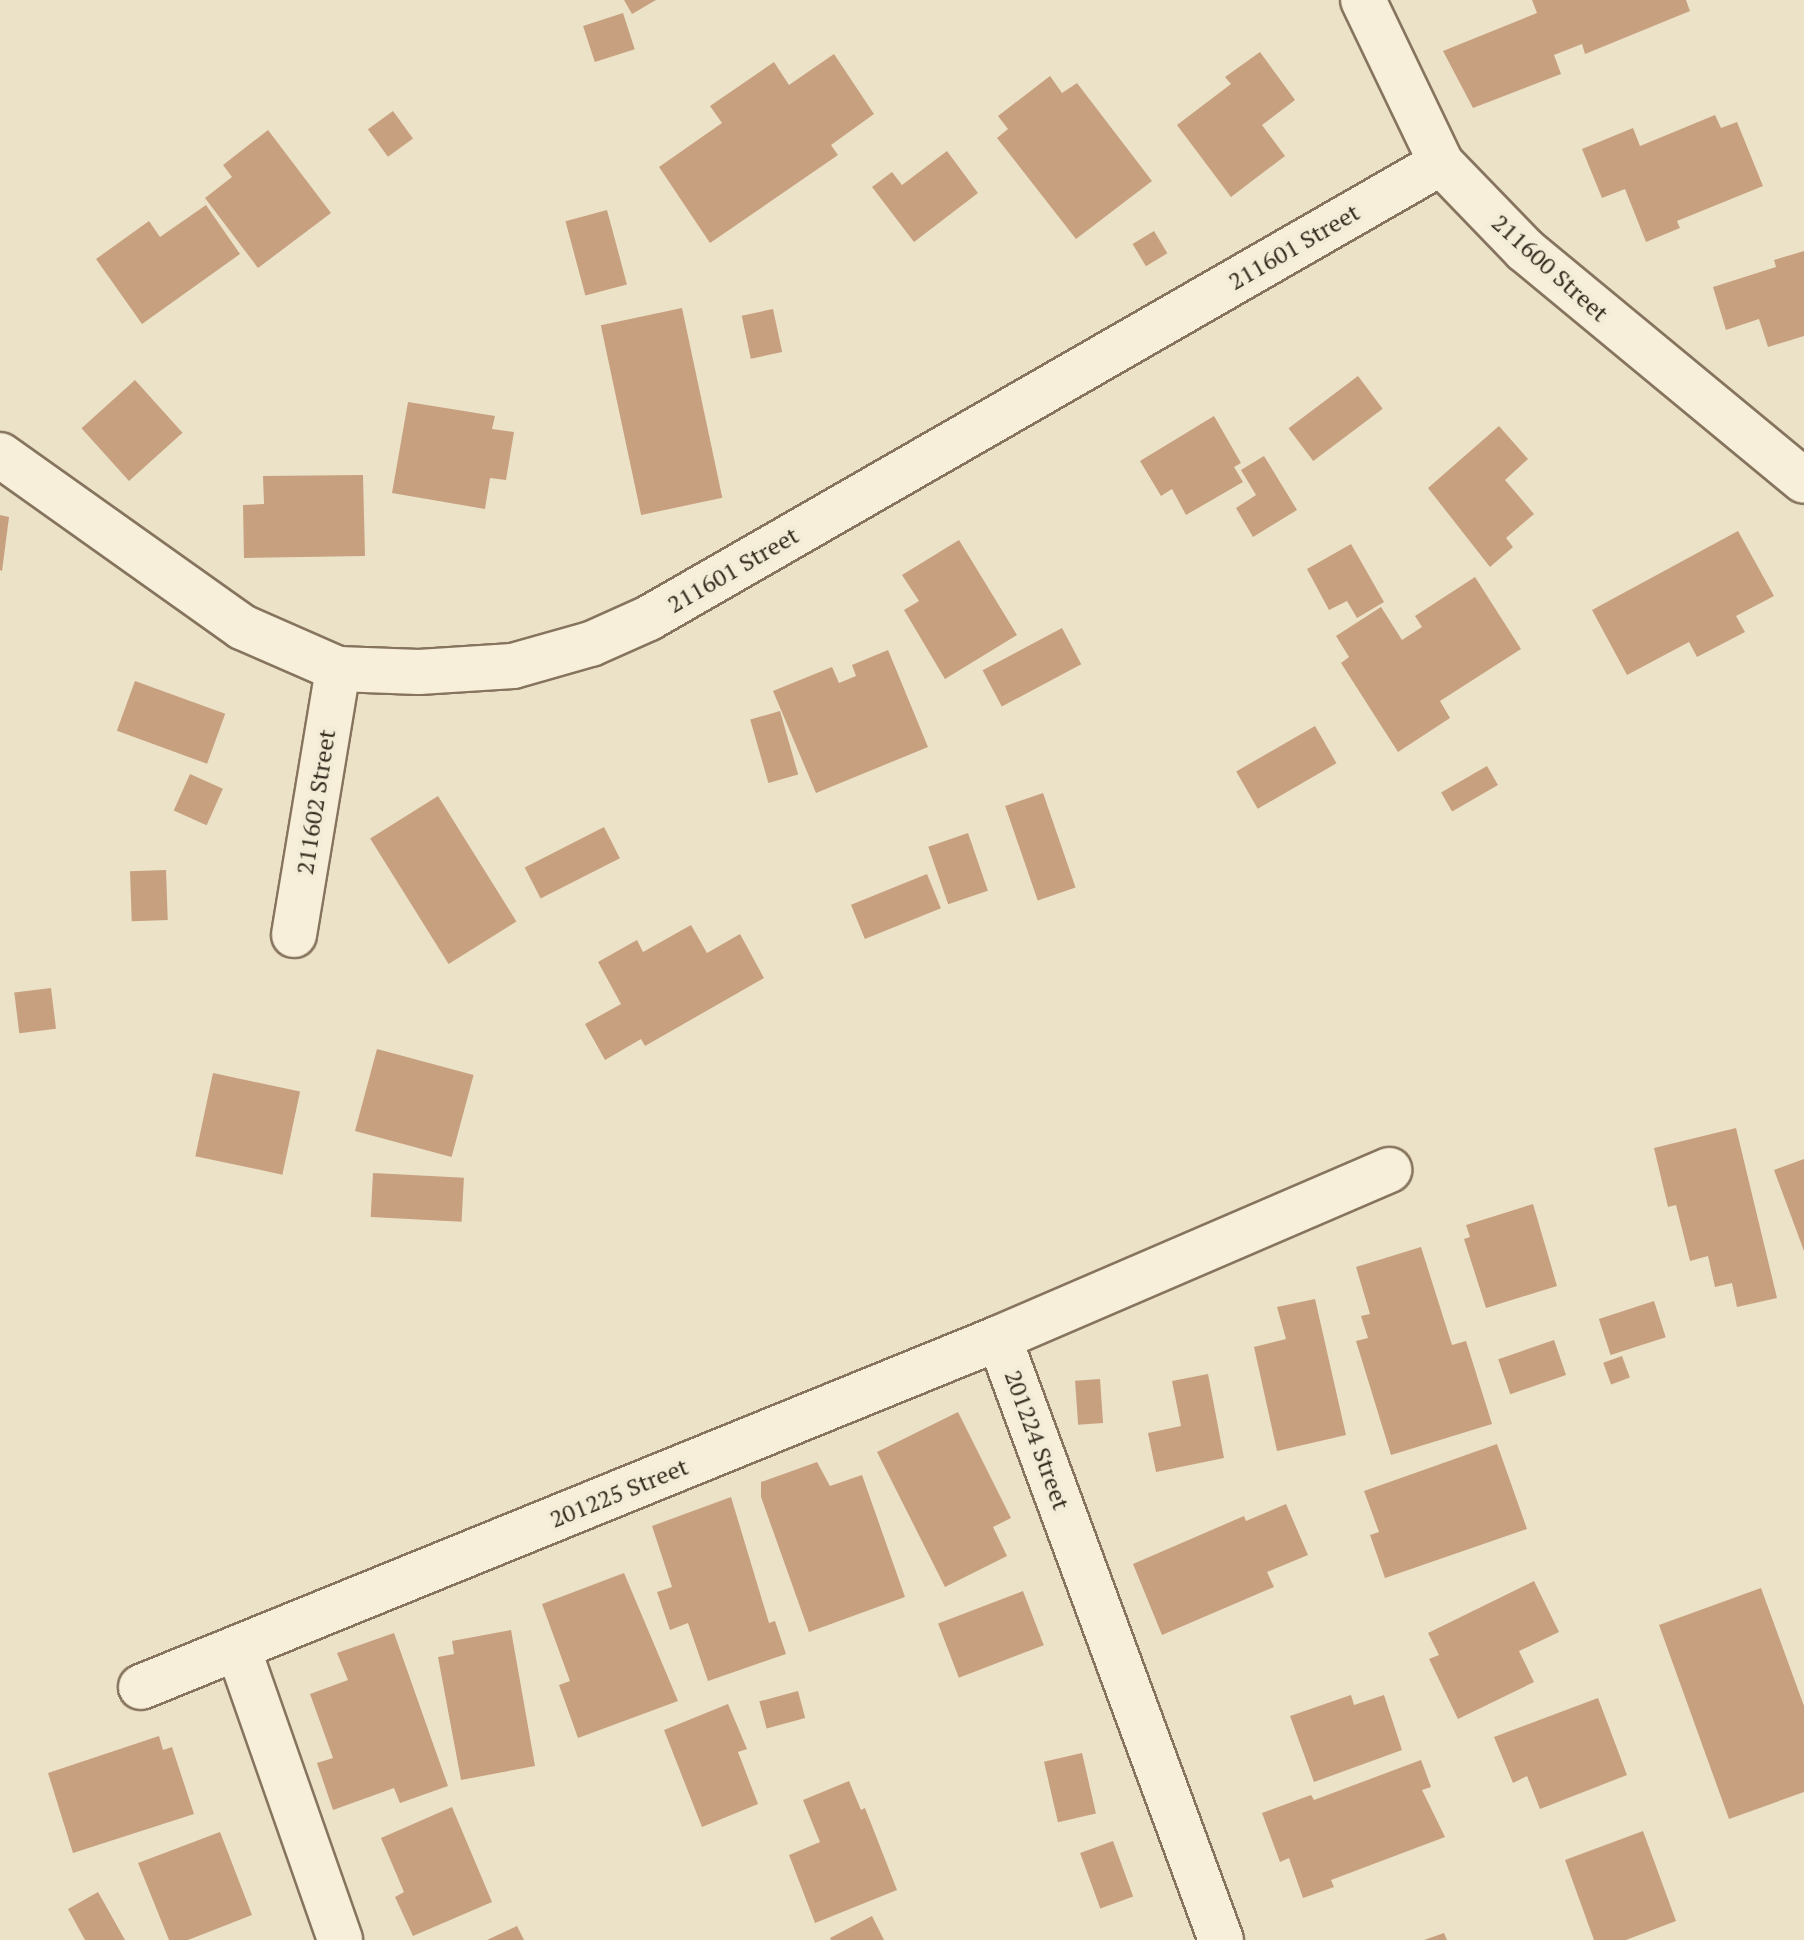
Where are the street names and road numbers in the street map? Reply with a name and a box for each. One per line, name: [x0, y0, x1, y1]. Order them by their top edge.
street label: 211601 Street: [1223, 198, 1365, 296]
street label: 211600 Street: [1486, 208, 1614, 328]
street label: 211601 Street: [662, 521, 804, 619]
street label: 211602 Street: [290, 727, 342, 877]
street label: 201224 Street: [998, 1366, 1076, 1514]
street label: 201225 Street: [546, 1452, 692, 1534]

